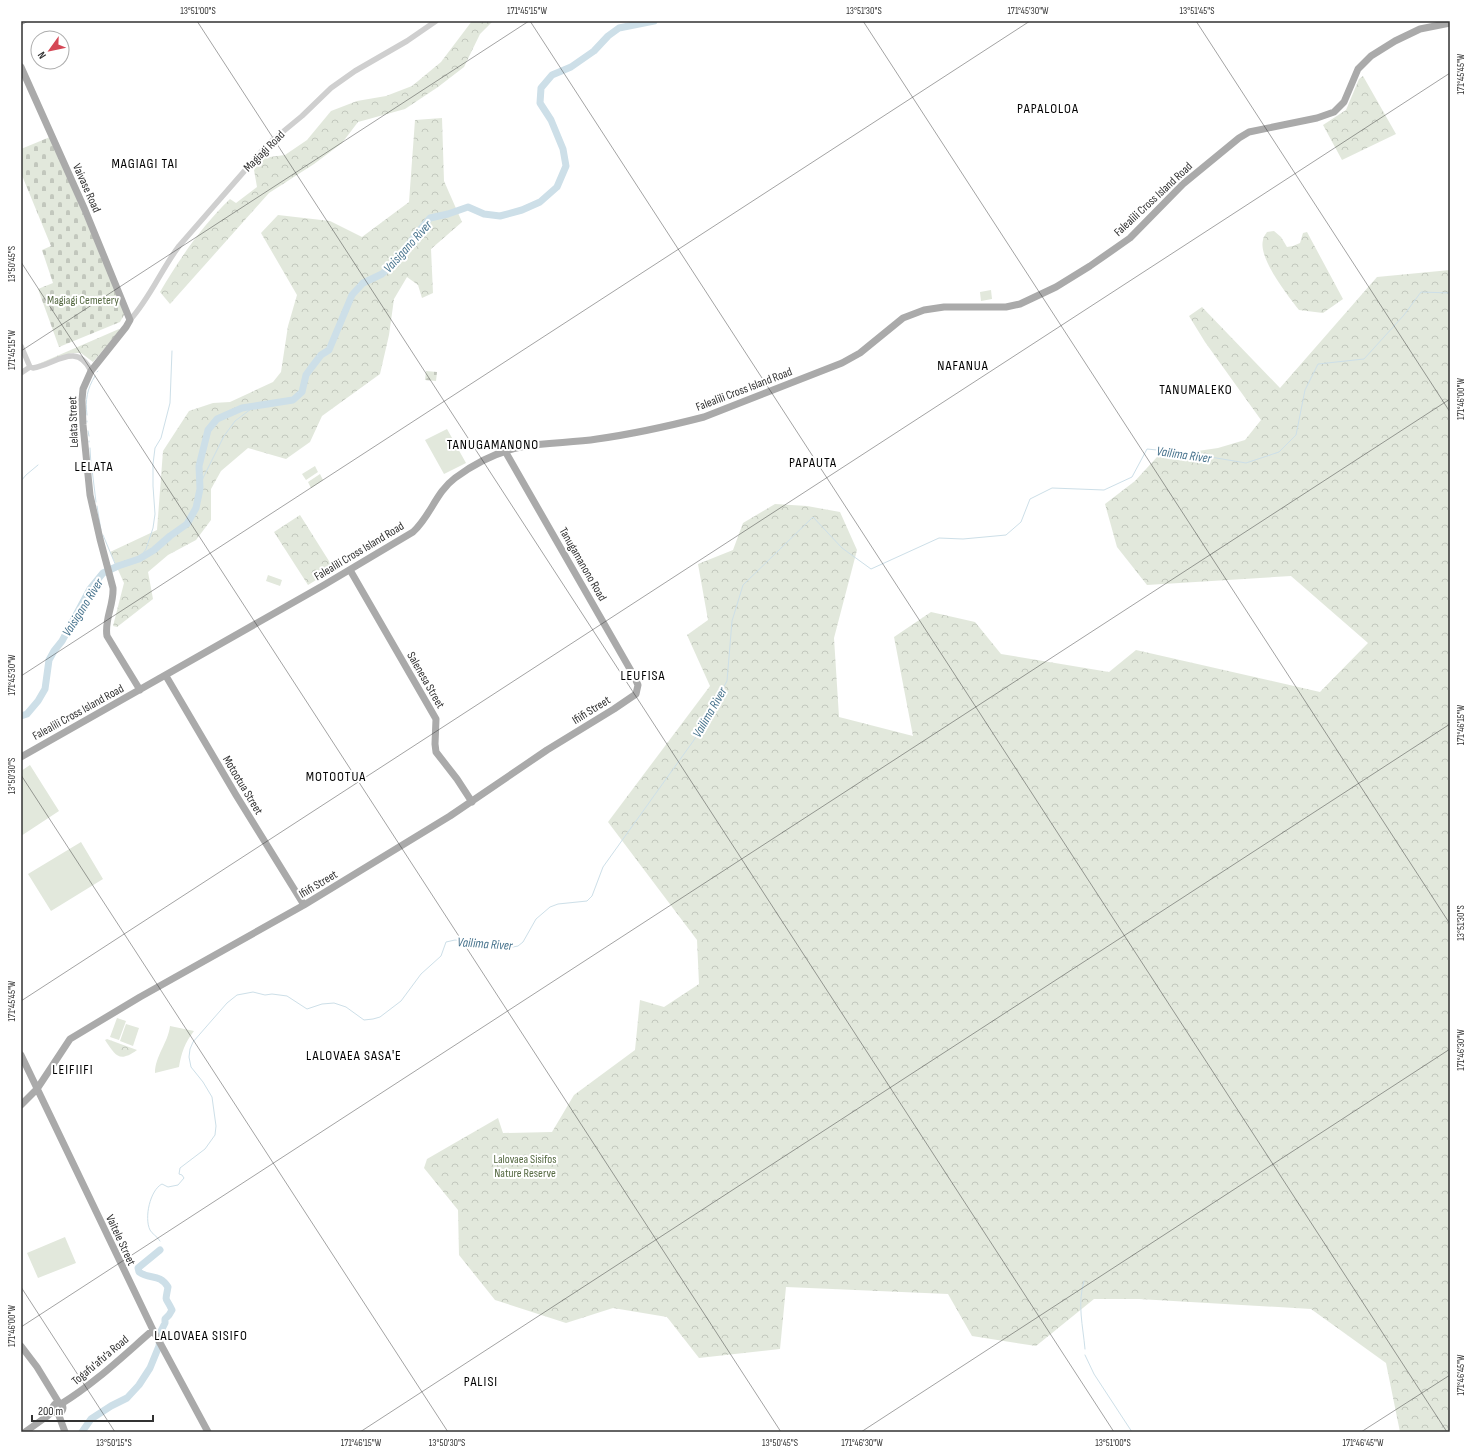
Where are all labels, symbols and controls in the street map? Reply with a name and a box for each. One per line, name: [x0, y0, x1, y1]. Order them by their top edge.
text: 13°51'00"S: [180, 5, 216, 17]
text: 171°45'15"W: [507, 5, 548, 17]
text: 13°51'30"S: [846, 5, 882, 17]
text: 171°45'30"W: [1007, 5, 1049, 17]
text: 13°51'45"S: [1180, 5, 1214, 17]
north arrow: [30, 30, 70, 70]
text: N: [35, 49, 49, 61]
text: 171°45'45"W: [1455, 53, 1467, 94]
district label: PAPALOLOA: [1017, 100, 1079, 117]
street label: Magiagi Road: [241, 128, 288, 175]
district label: MAGIAGI TAI: [112, 155, 178, 172]
street label: Falealili Cross Island Road: [1111, 159, 1196, 240]
street label: Vaivase Road: [69, 161, 104, 215]
water label: Vaisigano River: [380, 216, 436, 276]
text: 13°50'45"S: [6, 246, 18, 282]
park label: Magiagi Cemetery: [47, 293, 119, 308]
text: 171°45'15"W: [6, 329, 18, 370]
district label: NAFANUA: [937, 357, 989, 374]
street label: Falealili Cross Island Road: [694, 364, 794, 415]
text: 171°46'00"W: [1455, 378, 1467, 420]
district label: TANUMALEKO: [1159, 381, 1233, 398]
street label: Lelata Street: [65, 396, 82, 448]
district label: TANUGAMANONO: [447, 436, 539, 453]
water label: Vailima River: [1155, 443, 1214, 467]
district label: PAPAUTA: [789, 454, 837, 471]
district label: LELATA: [75, 458, 113, 475]
street label: Falealili Cross Island Road: [312, 519, 407, 584]
street label: Tanugamanono Road: [555, 525, 610, 604]
water label: Vaisigano River: [59, 575, 108, 639]
street label: Salenesa Street: [403, 649, 448, 712]
text: 171°45'30"W: [6, 654, 18, 696]
district label: LEUFISA: [620, 667, 666, 684]
street label: Falealili Cross Island Road: [30, 681, 126, 744]
water label: Vailima River: [689, 683, 731, 740]
street label: Ifiifi Street: [569, 693, 613, 728]
text: 171°46'15"W: [1455, 704, 1467, 745]
street label: Motootua Street: [219, 753, 266, 818]
text: 13°50'30"S: [6, 758, 18, 794]
district label: MOTOOTUA: [306, 768, 366, 785]
street label: Ifiifi Street: [296, 867, 341, 902]
text: 13°51'30"S: [1455, 905, 1467, 941]
water label: Vailima River: [457, 934, 514, 954]
text: 171°45'45"W: [6, 980, 18, 1021]
text: 171°46'30"W: [1455, 1029, 1467, 1071]
district label: LALOVAEA SASA'E: [306, 1047, 402, 1064]
district label: LEIFIIFI: [52, 1061, 94, 1078]
park label: Lalovaea Sisifos Nature Reserve: [493, 1152, 557, 1181]
street label: Vaitele Street: [102, 1212, 139, 1268]
text: 171°46'00"W: [6, 1305, 18, 1347]
district label: LALOVAEA SISIFO: [154, 1327, 248, 1344]
street label: Togafu'afu'a Road: [69, 1332, 132, 1389]
text: 171°46'45"W: [1455, 1354, 1467, 1396]
district label: PALISI: [464, 1373, 498, 1390]
scale bar: [32, 1397, 153, 1423]
text: 200 m: [38, 1404, 64, 1419]
text: 13°50'15"S: [96, 1437, 132, 1449]
text: 171°46'15"W: [341, 1437, 382, 1449]
text: 13°50'30"S: [429, 1437, 465, 1449]
text: 13°50'45"S: [762, 1437, 798, 1449]
text: 171°46'30"W: [841, 1437, 883, 1449]
text: 13°51'00"S: [1095, 1437, 1131, 1449]
text: 171°46'45"W: [1342, 1437, 1384, 1449]

